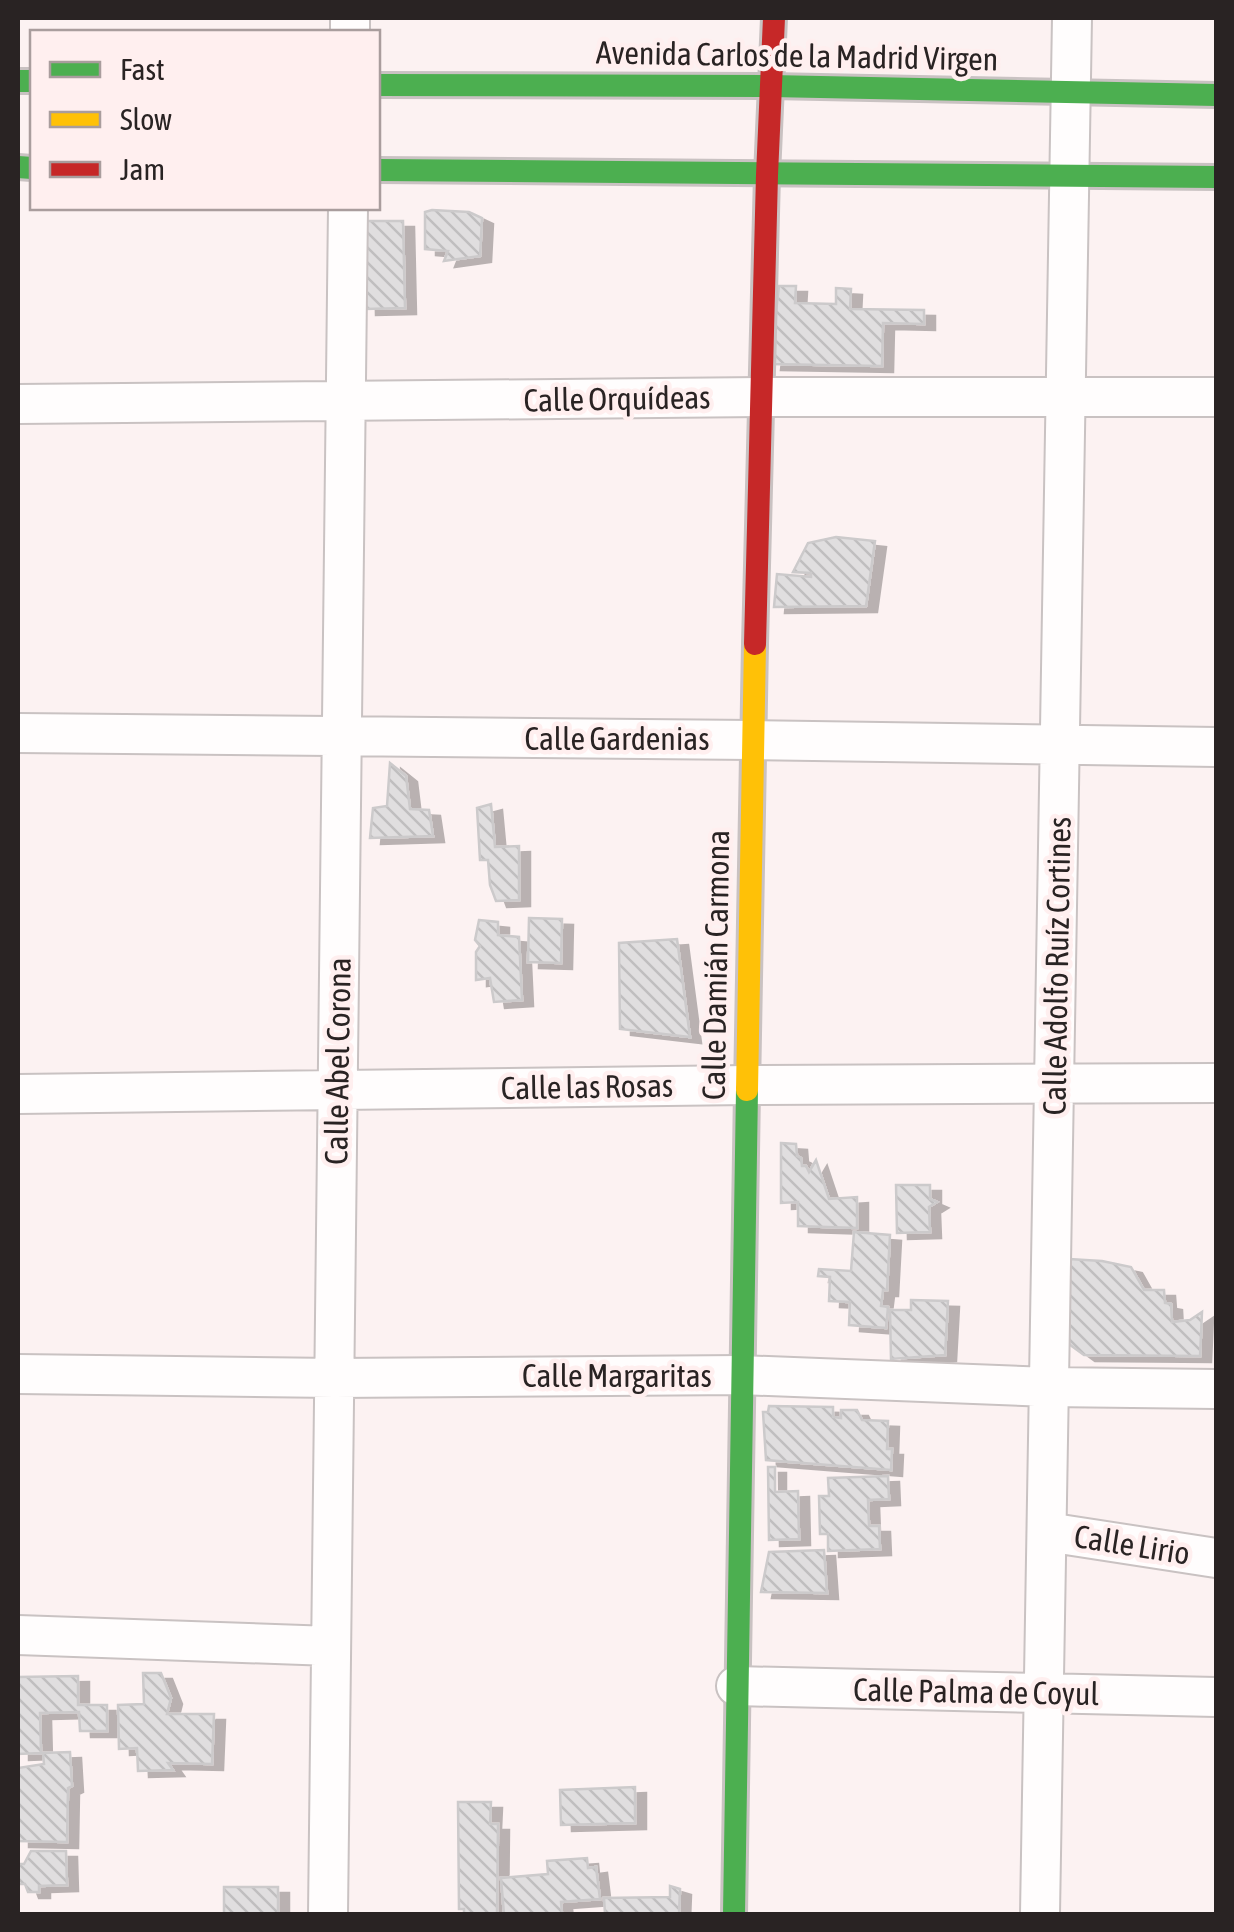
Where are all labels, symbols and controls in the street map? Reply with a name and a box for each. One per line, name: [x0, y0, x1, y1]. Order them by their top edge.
legend: [30, 30, 380, 210]
street label: Avenida Carlos de la Madrid Virgen: [596, 33, 998, 78]
text: Fast: [120, 52, 165, 86]
text: Slow: [120, 102, 172, 136]
text: Jam: [120, 152, 165, 186]
street label: Calle Orquídeas: [523, 378, 711, 419]
street label: Calle Gardenias: [525, 720, 709, 757]
street label: Calle Adolfo Ruíz Cortines: [1035, 816, 1078, 1116]
street label: Calle Damián Carmona: [695, 830, 736, 1100]
street label: Calle Abel Corona: [317, 957, 358, 1165]
street label: Calle las Rosas: [500, 1066, 673, 1107]
street label: Calle Margaritas: [522, 1357, 712, 1394]
street label: Calle Lirio: [1072, 1517, 1192, 1572]
street label: Calle Palma de Coyul: [853, 1671, 1100, 1712]

